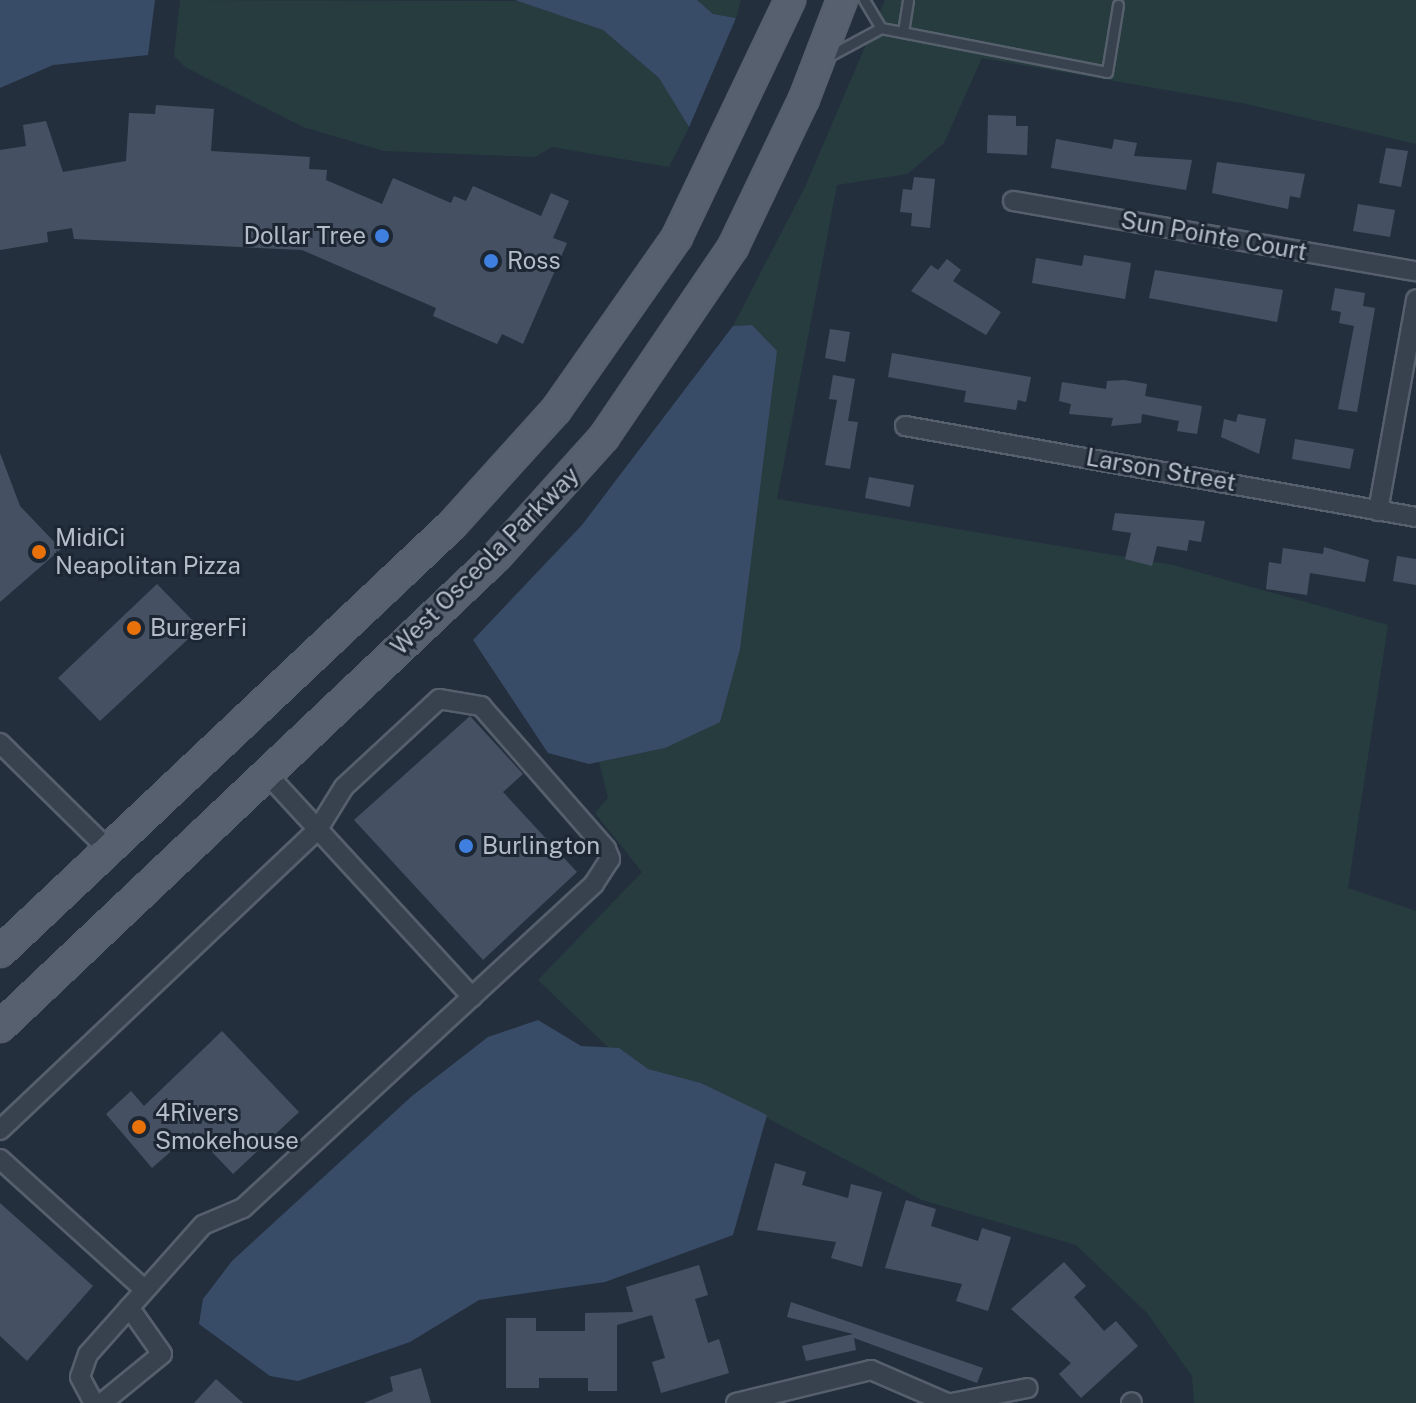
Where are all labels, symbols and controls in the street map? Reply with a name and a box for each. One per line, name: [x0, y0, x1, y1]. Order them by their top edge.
street label: Sun Pointe Court: [1119, 205, 1309, 267]
place label: Dollar Tree: [243, 222, 366, 250]
marker: Dollar Tree: [373, 227, 391, 245]
place label: Ross: [507, 247, 561, 275]
marker: Ross: [482, 252, 500, 270]
street label: Larson Street: [1084, 443, 1238, 497]
street label: West Osceola Parkway: [385, 461, 585, 661]
place label: MidiCi Neapolitan Pizza: [55, 524, 241, 580]
marker: MidiCi Neapolitan Pizza: [30, 543, 48, 561]
place label: BurgerFi: [150, 614, 247, 642]
marker: BurgerFi: [125, 619, 143, 637]
place label: Burlington: [482, 832, 600, 860]
marker: Burlington: [457, 837, 475, 855]
place label: 4Rivers Smokehouse: [155, 1099, 299, 1155]
marker: 4Rivers Smokehouse: [130, 1118, 148, 1136]

